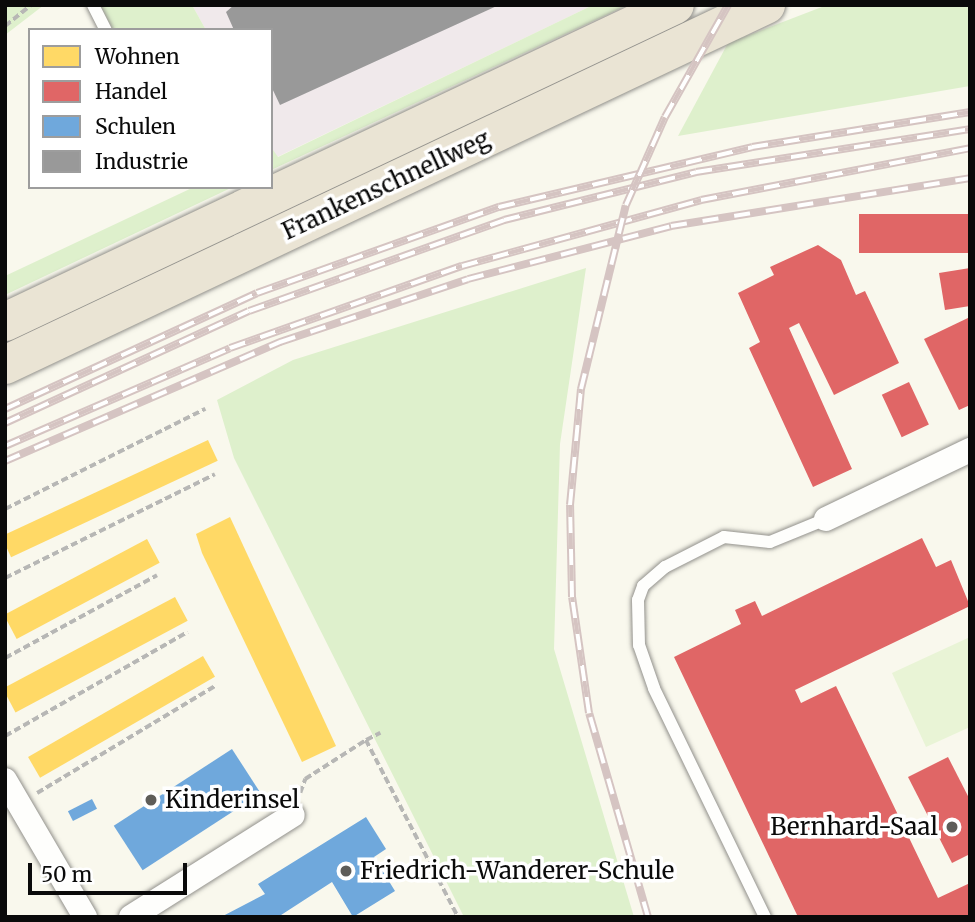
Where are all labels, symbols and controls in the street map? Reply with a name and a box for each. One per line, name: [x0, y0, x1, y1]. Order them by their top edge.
legend: [28, 28, 273, 189]
text: Wohnen: [95, 43, 180, 70]
text: Handel: [95, 78, 167, 105]
text: Schulen: [95, 113, 176, 140]
street label: Frankenschnellweg: [277, 124, 495, 246]
text: Industrie: [95, 148, 188, 175]
place label: Kinderinsel: [165, 786, 299, 814]
marker: Kinderinsel: [143, 792, 159, 808]
place label: Bernhard-Saal: [770, 813, 938, 841]
marker: Bernhard-Saal: [944, 819, 960, 835]
scale bar: [32, 848, 191, 892]
place label: Friedrich-Wanderer-Schule: [360, 857, 674, 885]
text: 50 m: [41, 861, 92, 888]
marker: Friedrich-Wanderer-Schule: [338, 863, 354, 879]

